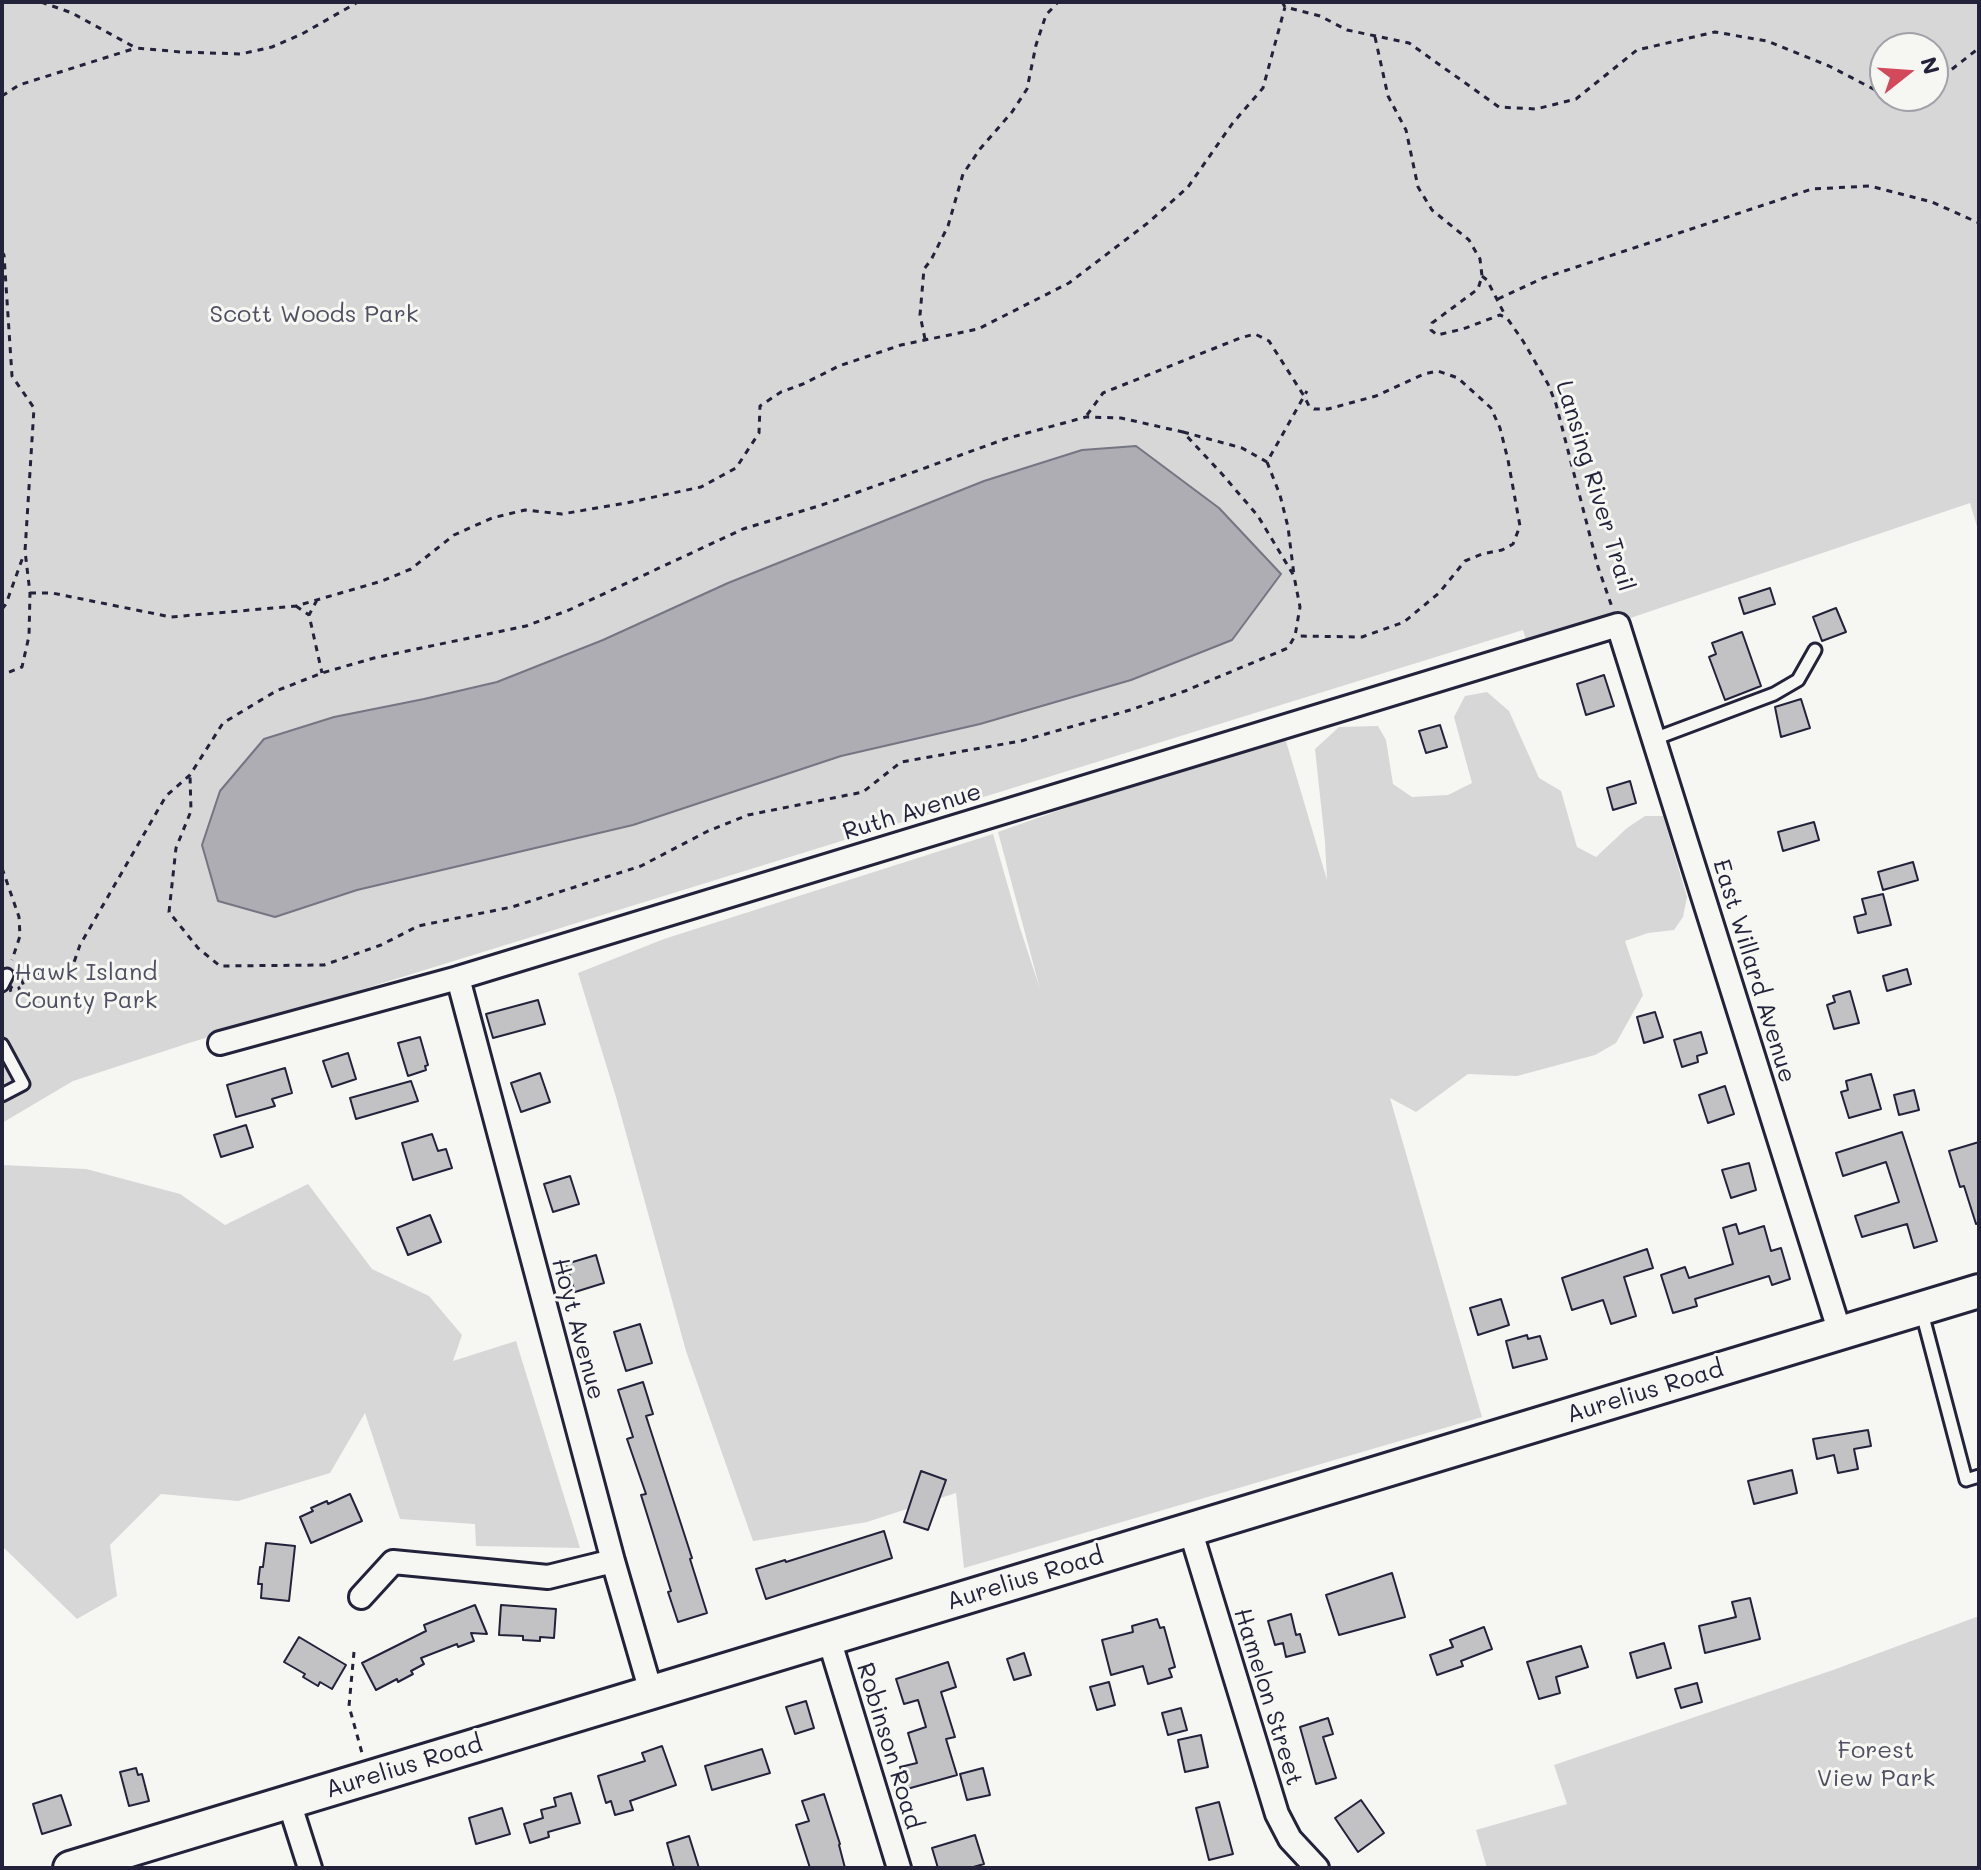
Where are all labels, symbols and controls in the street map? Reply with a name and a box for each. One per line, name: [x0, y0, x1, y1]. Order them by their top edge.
north arrow: [1869, 32, 1949, 112]
text: N: [1914, 53, 1947, 78]
park label: Scott Woods Park: [209, 301, 419, 329]
street label: Lansing River Trail: [1549, 377, 1641, 595]
street label: Ruth Avenue: [839, 777, 985, 847]
street label: East Willard Avenue: [1706, 856, 1802, 1086]
park label: Hawk Island County Park: [15, 959, 157, 1015]
street label: Hoyt Avenue: [545, 1255, 611, 1403]
street label: Aurelius Road: [1563, 1355, 1727, 1429]
street label: Aurelius Road: [943, 1542, 1107, 1616]
street label: Hamelon Street: [1227, 1605, 1309, 1789]
street label: Robinson Road: [850, 1659, 928, 1833]
street label: Aurelius Road: [322, 1730, 486, 1804]
park label: Forest View Park: [1817, 1737, 1935, 1793]

